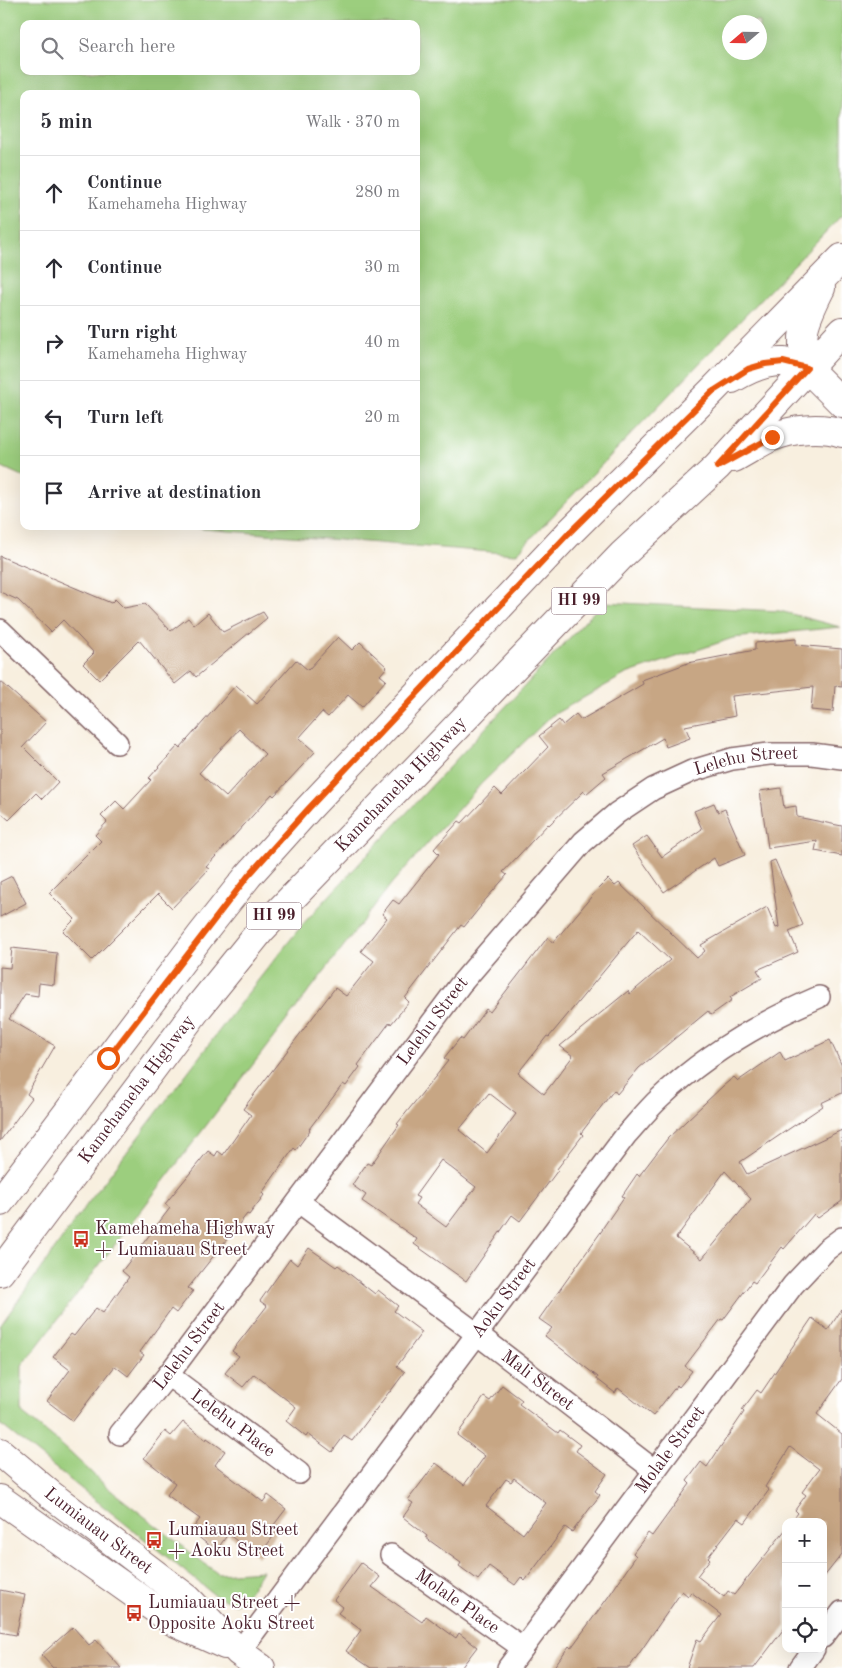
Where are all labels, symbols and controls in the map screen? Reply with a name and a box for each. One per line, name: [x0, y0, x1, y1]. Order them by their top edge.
north arrow: [722, 15, 767, 60]
search box: [20, 20, 420, 75]
icon: search: [38, 34, 66, 62]
text: Search here: [78, 38, 175, 57]
text: 5 min: [40, 112, 93, 133]
text: Walk · 370 m: [305, 115, 400, 131]
text: Continue: [87, 174, 162, 193]
icon: ahead: [40, 179, 68, 207]
text: 280 m: [355, 185, 400, 201]
text: Kamehameha Highway: [87, 197, 247, 213]
icon: ahead: [40, 254, 68, 282]
text: Continue: [87, 259, 162, 278]
text: 30 m: [364, 260, 400, 276]
text: Turn right: [87, 324, 177, 343]
icon: right: [40, 329, 68, 357]
text: 40 m: [364, 335, 400, 351]
text: Kamehameha Highway: [87, 347, 247, 363]
icon: left: [40, 404, 68, 432]
text: Turn left: [87, 409, 164, 428]
text: 20 m: [364, 410, 400, 426]
route end: [761, 426, 784, 449]
icon: arrive: [40, 479, 68, 507]
text: Arrive at destination: [87, 484, 261, 503]
road number: HI 99: [552, 588, 606, 614]
street label: Kamehameha Highway: [332, 713, 470, 856]
street label: Lelehu Street: [692, 745, 798, 779]
road number: HI 99: [246, 902, 302, 929]
street label: Lelehu Street: [394, 973, 472, 1069]
street label: Kamehameha Highway: [76, 1012, 198, 1167]
route start: [97, 1047, 120, 1070]
place label: Kamehameha Highway + Lumiauau Street: [95, 1220, 276, 1259]
bus stop icon: Kamehameha Highway + Lumiauau Street: [71, 1229, 91, 1249]
street label: Aoku Street: [468, 1255, 539, 1341]
street label: Lelehu Street: [150, 1299, 228, 1394]
street label: Mali Street: [498, 1347, 577, 1414]
street label: Lelehu Place: [187, 1386, 278, 1461]
street label: Molale Street: [632, 1403, 709, 1497]
street label: Lumiauau Street: [41, 1484, 156, 1578]
map controls: [782, 1518, 827, 1653]
button: +: [782, 1518, 827, 1563]
place label: Lumiauau Street + Aoku Street: [168, 1521, 299, 1560]
bus stop icon: Lumiauau Street + Aoku Street: [144, 1530, 164, 1550]
button: −: [782, 1563, 827, 1608]
street label: Molale Place: [412, 1566, 503, 1637]
place label: Lumiauau Street + Opposite Aoku Street: [148, 1594, 315, 1633]
bus stop icon: Lumiauau Street + Opposite Aoku Street: [124, 1603, 144, 1623]
button: locate: [782, 1608, 827, 1653]

